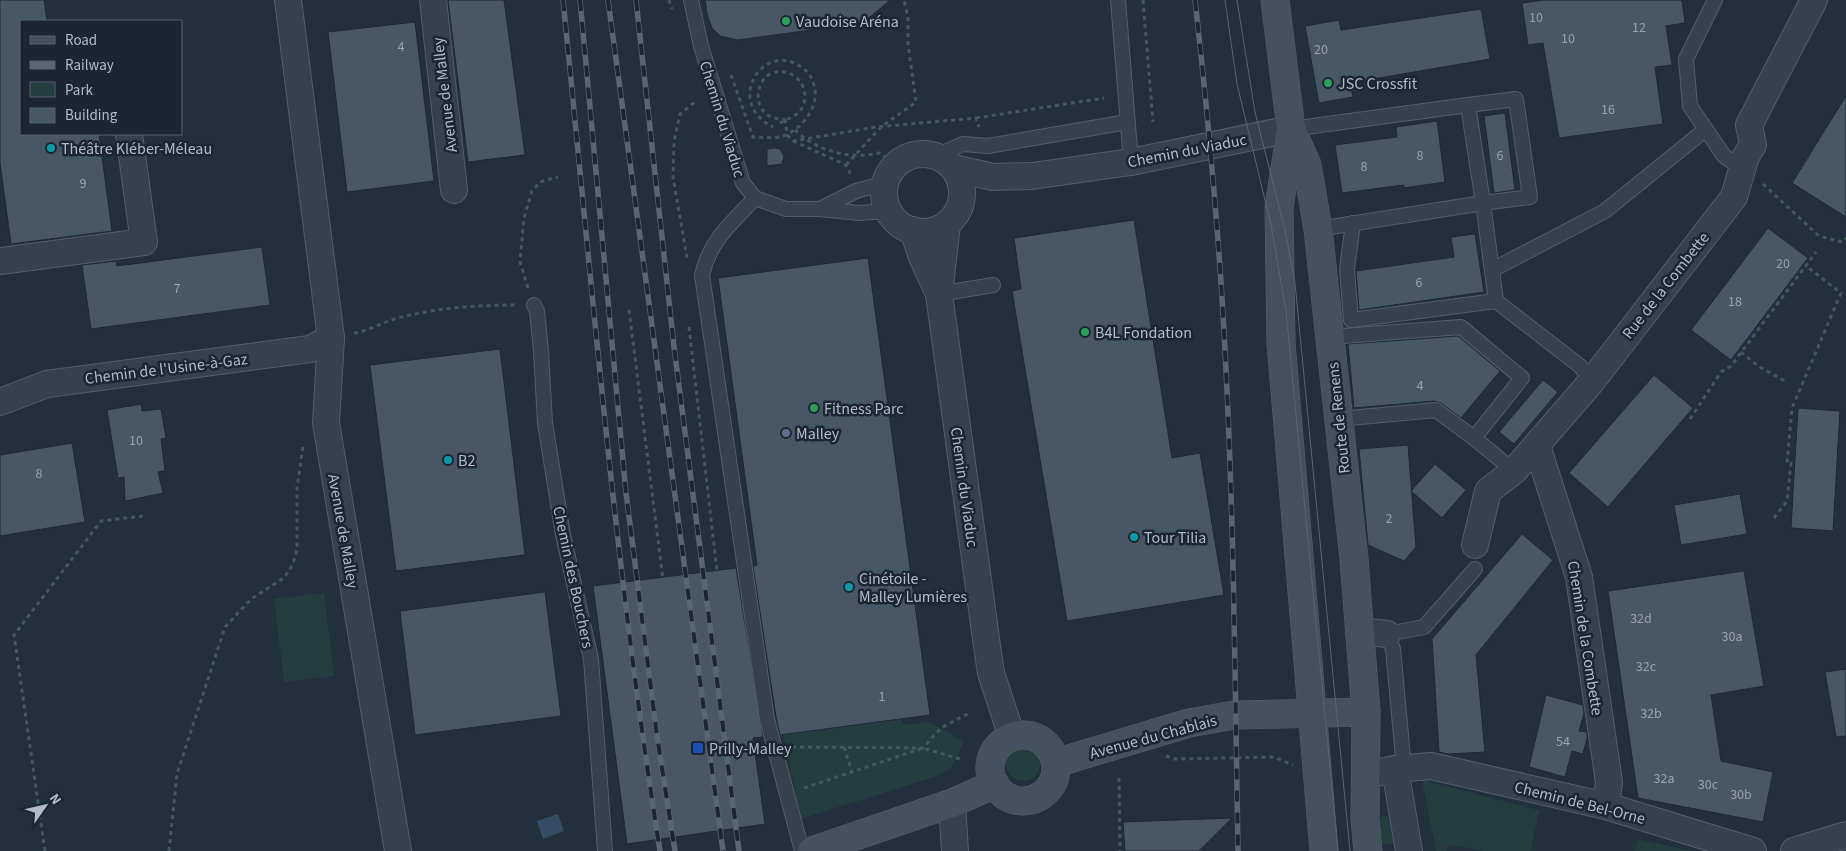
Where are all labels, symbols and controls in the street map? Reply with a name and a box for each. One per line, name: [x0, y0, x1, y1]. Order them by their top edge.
house number: 10: [1529, 8, 1543, 28]
place label: Vaudoise Aréna: [796, 11, 899, 33]
marker: Vaudoise Aréna: [780, 15, 792, 27]
house number: 12: [1632, 18, 1646, 38]
legend: [20, 20, 182, 135]
house number: 10: [1561, 29, 1575, 49]
text: Road: [65, 30, 97, 51]
street label: Avenue de Malley: [427, 36, 463, 154]
house number: 4: [398, 37, 405, 57]
house number: 20: [1314, 40, 1328, 60]
text: Railway: [65, 55, 114, 76]
street label: Chemin du Viaduc: [694, 58, 750, 180]
place label: JSC Crossfit: [1338, 73, 1418, 95]
marker: JSC Crossfit: [1322, 77, 1334, 89]
text: Park: [65, 80, 94, 101]
house number: 16: [1601, 100, 1615, 120]
text: Building: [65, 105, 118, 126]
street label: Chemin du Viaduc: [1126, 129, 1249, 173]
place label: Théâtre Kléber-Méleau: [61, 138, 212, 160]
marker: Théâtre Kléber-Méleau: [45, 142, 57, 154]
house number: 8: [1417, 146, 1424, 166]
house number: 6: [1497, 146, 1504, 166]
house number: 8: [1361, 157, 1368, 177]
house number: 9: [80, 174, 87, 194]
street label: Rue de la Combette: [1617, 227, 1715, 344]
house number: 20: [1776, 254, 1790, 274]
house number: 6: [1416, 273, 1423, 293]
house number: 7: [174, 279, 181, 299]
house number: 18: [1728, 292, 1742, 312]
place label: B4L Fondation: [1095, 322, 1192, 344]
marker: B4L Fondation: [1079, 326, 1091, 338]
street label: Chemin de l'Usine-à-Gaz: [84, 348, 249, 390]
street label: Route de Renens: [1322, 361, 1356, 475]
house number: 4: [1417, 376, 1424, 396]
place label: Fitness Parc: [824, 398, 904, 420]
marker: Fitness Parc: [808, 402, 820, 414]
place label: Malley: [796, 423, 840, 445]
street label: Chemin du Viaduc: [945, 426, 983, 549]
marker: Malley: [780, 427, 792, 439]
house number: 10: [129, 431, 143, 451]
place label: B2: [458, 450, 475, 472]
marker: B2: [442, 454, 454, 466]
house number: 8: [36, 464, 43, 484]
street label: Avenue de Malley: [322, 472, 364, 591]
street label: Chemin des Bouchers: [547, 504, 599, 650]
house number: 2: [1386, 509, 1393, 529]
place label: Tour Tilia: [1144, 527, 1206, 549]
marker: Tour Tilia: [1128, 531, 1140, 543]
street label: Chemin de la Combette: [1562, 559, 1608, 717]
place label: Cinétoile - Malley Lumières: [859, 568, 967, 608]
marker: Cinétoile - Malley Lumières: [843, 581, 855, 593]
house number: 32d: [1630, 609, 1652, 629]
house number: 30a: [1722, 627, 1742, 647]
house number: 32c: [1636, 657, 1657, 677]
house number: 1: [879, 687, 886, 707]
house number: 32b: [1640, 704, 1662, 724]
street label: Avenue du Chablais: [1087, 709, 1220, 765]
house number: 54: [1556, 732, 1570, 752]
place label: Prilly-Malley: [709, 738, 792, 760]
marker: Prilly-Malley: [691, 741, 705, 755]
house number: 32a: [1654, 769, 1674, 789]
house number: 30c: [1698, 775, 1719, 795]
street label: Chemin de Bel-Orne: [1512, 776, 1648, 830]
north arrow: [20, 781, 70, 831]
house number: 30b: [1730, 785, 1752, 805]
text: N: [44, 790, 66, 809]

